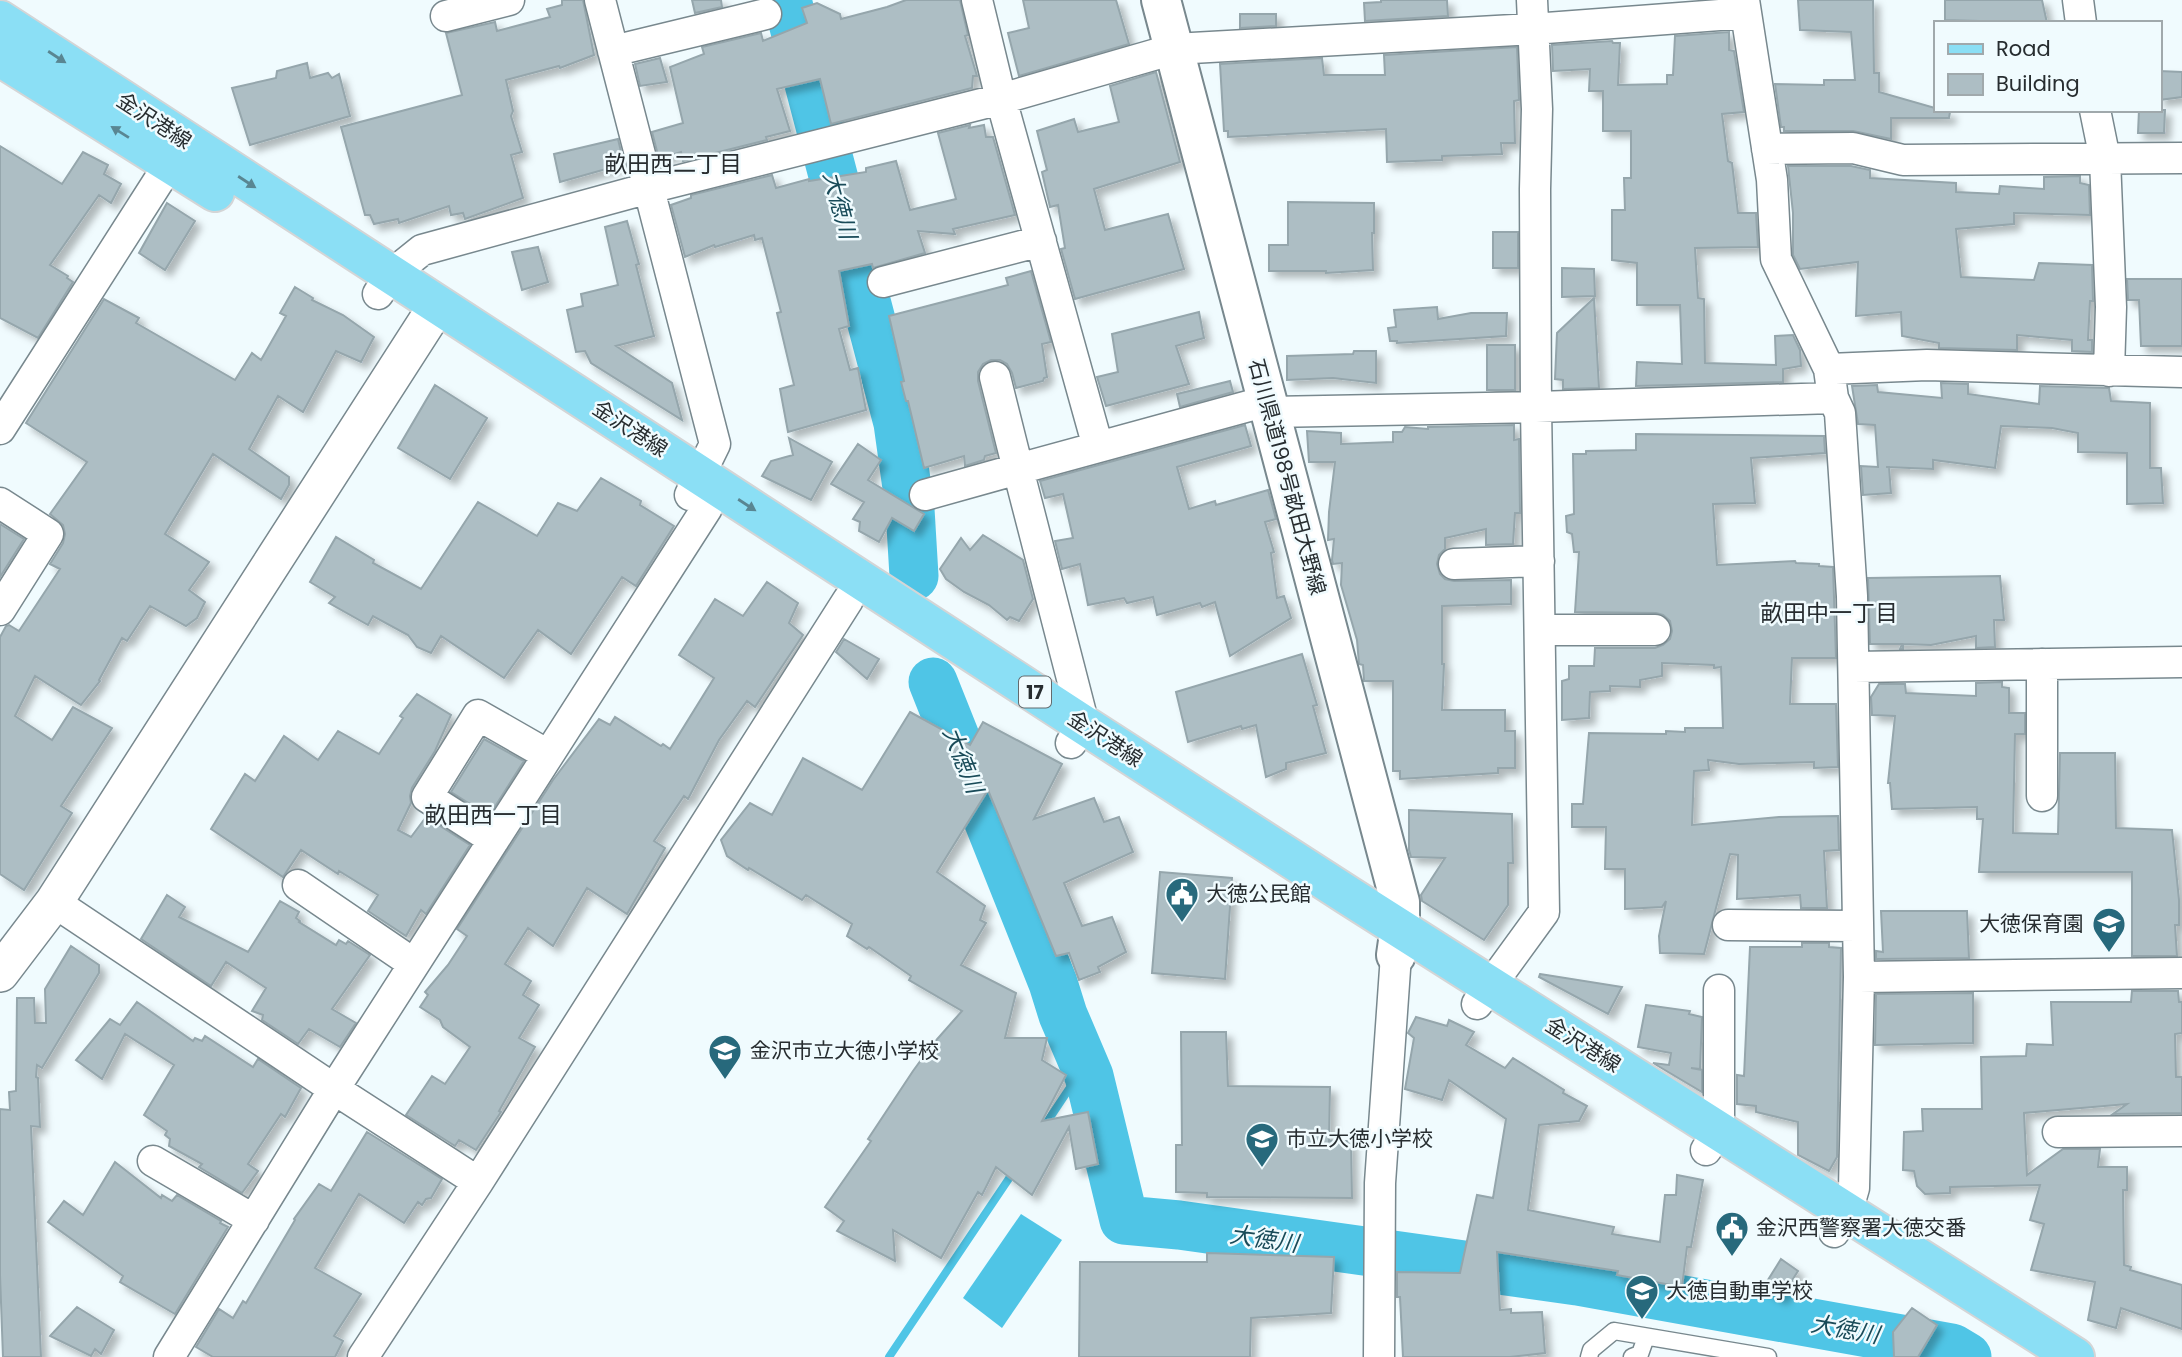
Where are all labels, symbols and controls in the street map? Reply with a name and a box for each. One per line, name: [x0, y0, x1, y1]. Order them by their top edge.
legend: [1934, 21, 2161, 112]
text: Road: [1996, 34, 2051, 63]
one-way arrow: [47, 51, 67, 64]
text: Building: [1996, 69, 2080, 98]
street label: 金沢港線: [111, 86, 197, 156]
one-way arrow: [111, 126, 130, 139]
district label: 畝田西二丁目: [604, 148, 742, 180]
water label: 大徳川: [816, 168, 865, 245]
one-way arrow: [238, 175, 257, 188]
street label: 石川県道198号畝田大野線: [1242, 356, 1333, 598]
street label: 金沢港線: [587, 394, 673, 464]
one-way arrow: [737, 498, 757, 511]
district label: 畝田中一丁目: [1760, 597, 1898, 629]
road number: 17: [1019, 677, 1051, 708]
street label: 金沢港線: [1062, 704, 1148, 774]
water label: 大徳川: [935, 722, 992, 801]
district label: 畝田西一丁目: [424, 799, 562, 831]
public building icon: 大徳公民館: [1163, 875, 1201, 924]
place label: 大徳公民館: [1206, 879, 1311, 908]
school or university icon: 大徳保育園: [2090, 905, 2128, 954]
place label: 大徳保育園: [1979, 909, 2084, 938]
street label: 金沢港線: [1540, 1010, 1627, 1079]
school or university icon: 金沢市立大徳小学校: [706, 1032, 744, 1081]
place label: 金沢市立大徳小学校: [750, 1036, 939, 1065]
school or university icon: 市立大徳小学校: [1243, 1120, 1281, 1169]
place label: 市立大徳小学校: [1286, 1124, 1433, 1153]
public building icon: 金沢西警察署大徳交番: [1713, 1209, 1751, 1258]
place label: 金沢西警察署大徳交番: [1756, 1213, 1966, 1242]
water label: 大徳川: [1228, 1218, 1303, 1260]
school or university icon: 大徳自動車学校: [1623, 1272, 1661, 1321]
place label: 大徳自動車学校: [1666, 1276, 1813, 1305]
water label: 大徳川: [1808, 1307, 1885, 1351]

